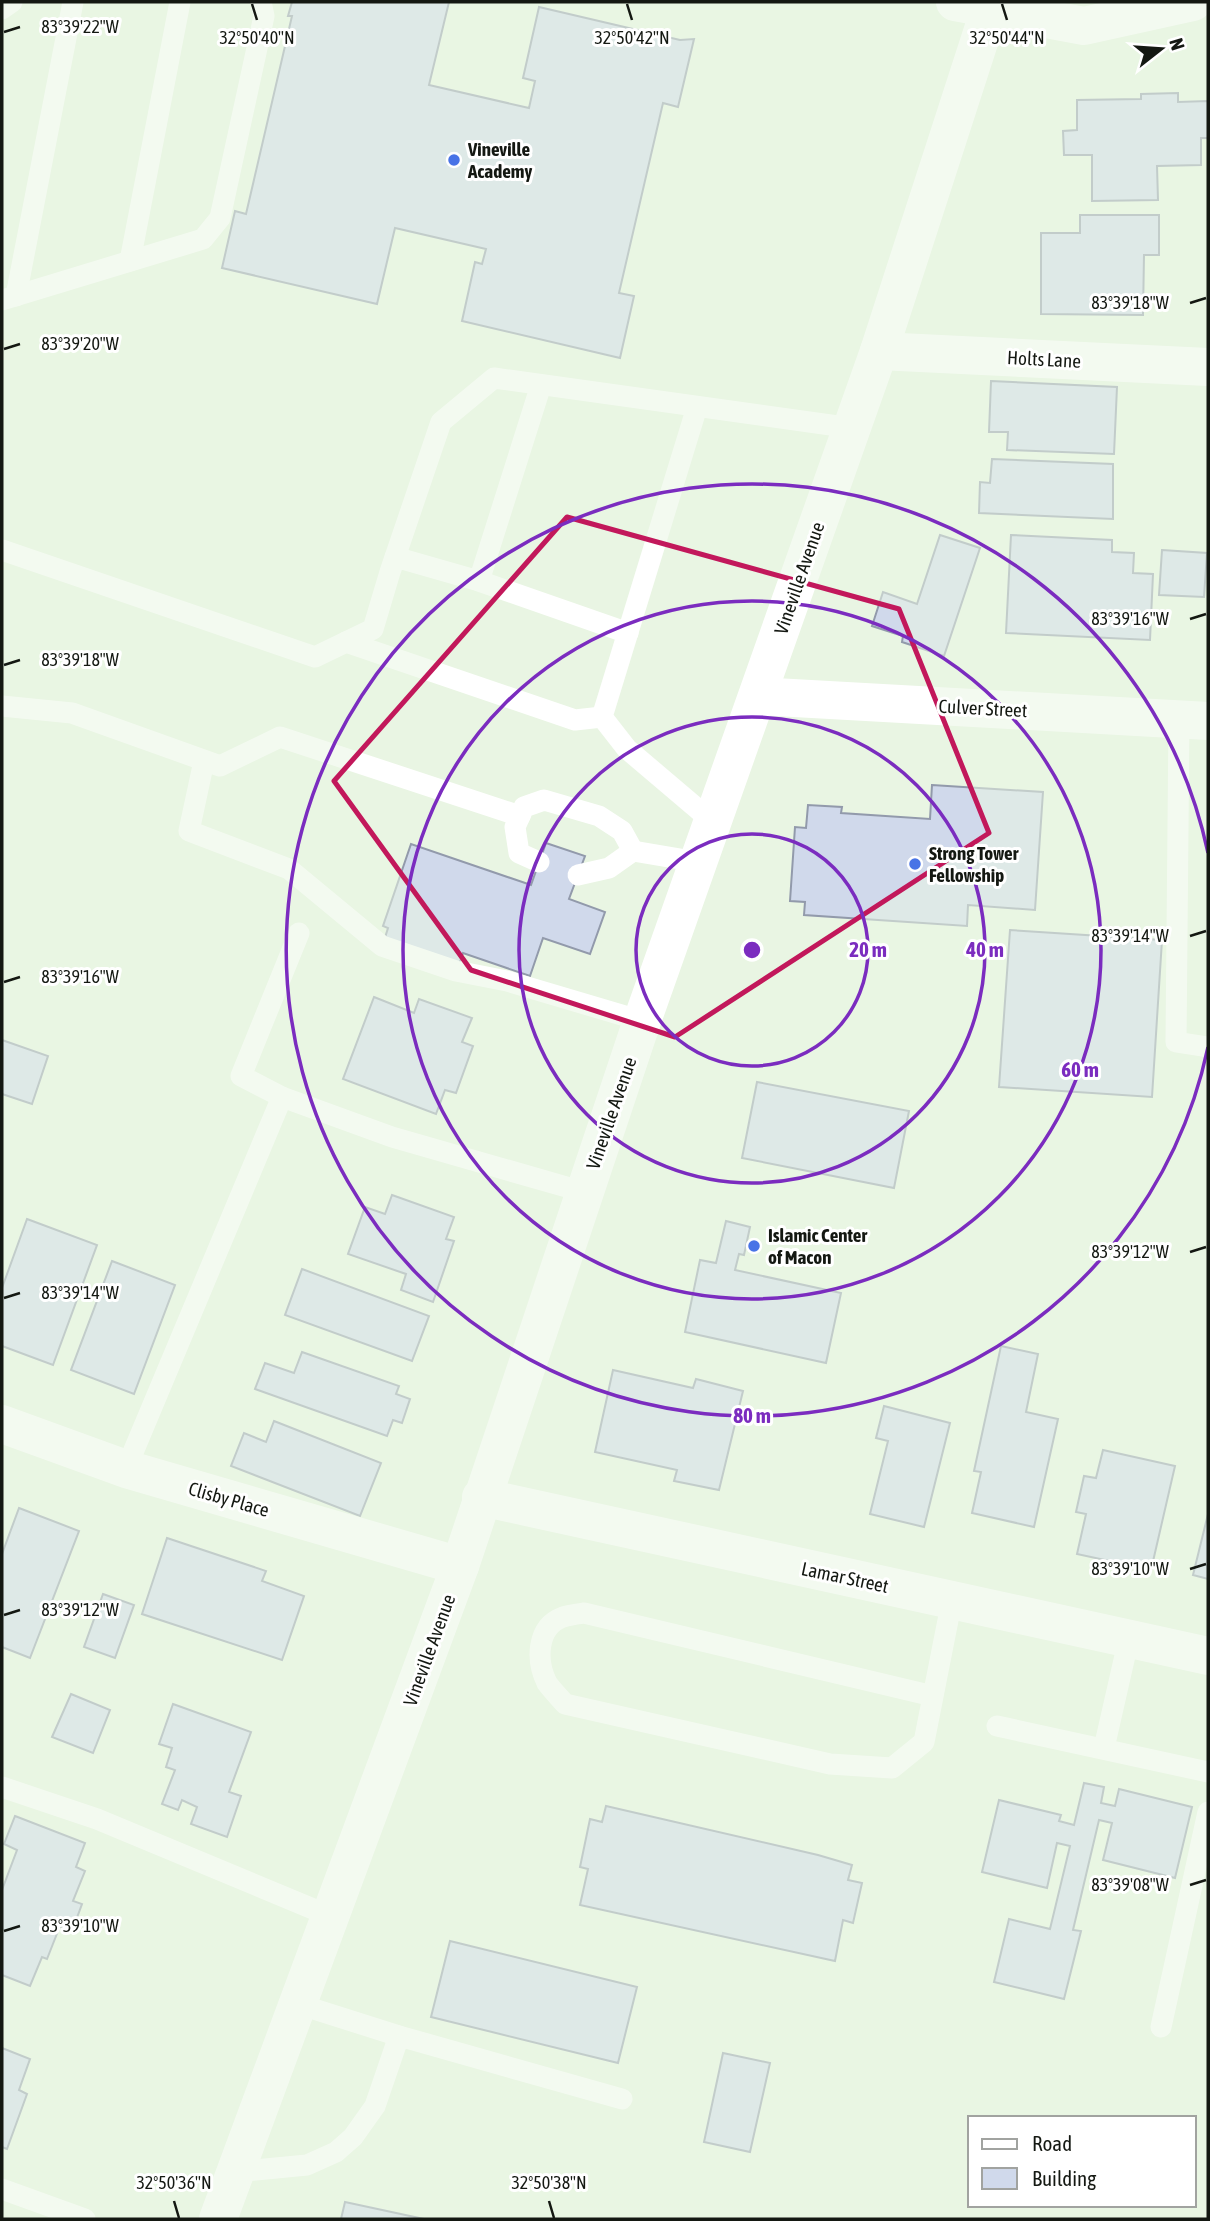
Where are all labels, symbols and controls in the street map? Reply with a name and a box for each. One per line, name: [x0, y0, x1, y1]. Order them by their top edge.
north arrow: [1126, 14, 1196, 84]
text: 83°39'22"W: [41, 16, 119, 37]
text: 32°50'40"N: [219, 27, 295, 48]
text: 32°50'42"N: [594, 27, 670, 48]
text: 32°50'44"N: [969, 27, 1045, 48]
text: N: [1165, 35, 1189, 53]
place label: Vineville Academy: [467, 138, 532, 182]
marker: Vineville Academy: [446, 152, 462, 168]
text: 83°39'18"W: [1091, 292, 1169, 313]
text: 83°39'20"W: [41, 333, 119, 354]
street label: Holts Lane: [1007, 346, 1081, 372]
street label: Vineville Avenue: [770, 519, 828, 637]
text: 83°39'16"W: [1091, 608, 1169, 629]
text: 83°39'18"W: [41, 649, 119, 670]
street label: Culver Street: [938, 695, 1028, 721]
place label: Strong Tower Fellowship: [929, 842, 1019, 886]
marker: Strong Tower Fellowship: [907, 856, 923, 872]
text: 83°39'14"W: [1091, 925, 1169, 946]
text: 20 m: [849, 937, 887, 961]
text: 40 m: [965, 937, 1004, 961]
centre of rings: [740, 938, 764, 962]
text: 83°39'16"W: [41, 966, 119, 987]
street label: Vineville Avenue: [582, 1054, 640, 1172]
text: 60 m: [1061, 1057, 1099, 1081]
place label: Islamic Center of Macon: [768, 1224, 867, 1268]
marker: Islamic Center of Macon: [746, 1238, 762, 1254]
text: 83°39'12"W: [1091, 1241, 1169, 1262]
text: 83°39'14"W: [41, 1282, 119, 1303]
text: 80 m: [733, 1403, 771, 1427]
street label: Clisby Place: [186, 1477, 272, 1521]
street label: Lamar Street: [799, 1557, 891, 1597]
text: 83°39'10"W: [1091, 1558, 1169, 1579]
street label: Vineville Avenue: [399, 1591, 459, 1709]
text: 83°39'12"W: [41, 1599, 119, 1620]
text: 83°39'08"W: [1091, 1874, 1169, 1895]
text: 83°39'10"W: [41, 1915, 119, 1936]
legend: [968, 2116, 1196, 2207]
text: Road: [1032, 2131, 1072, 2155]
text: Building: [1032, 2166, 1096, 2190]
text: 32°50'36"N: [136, 2172, 212, 2193]
text: 32°50'38"N: [511, 2172, 587, 2193]

